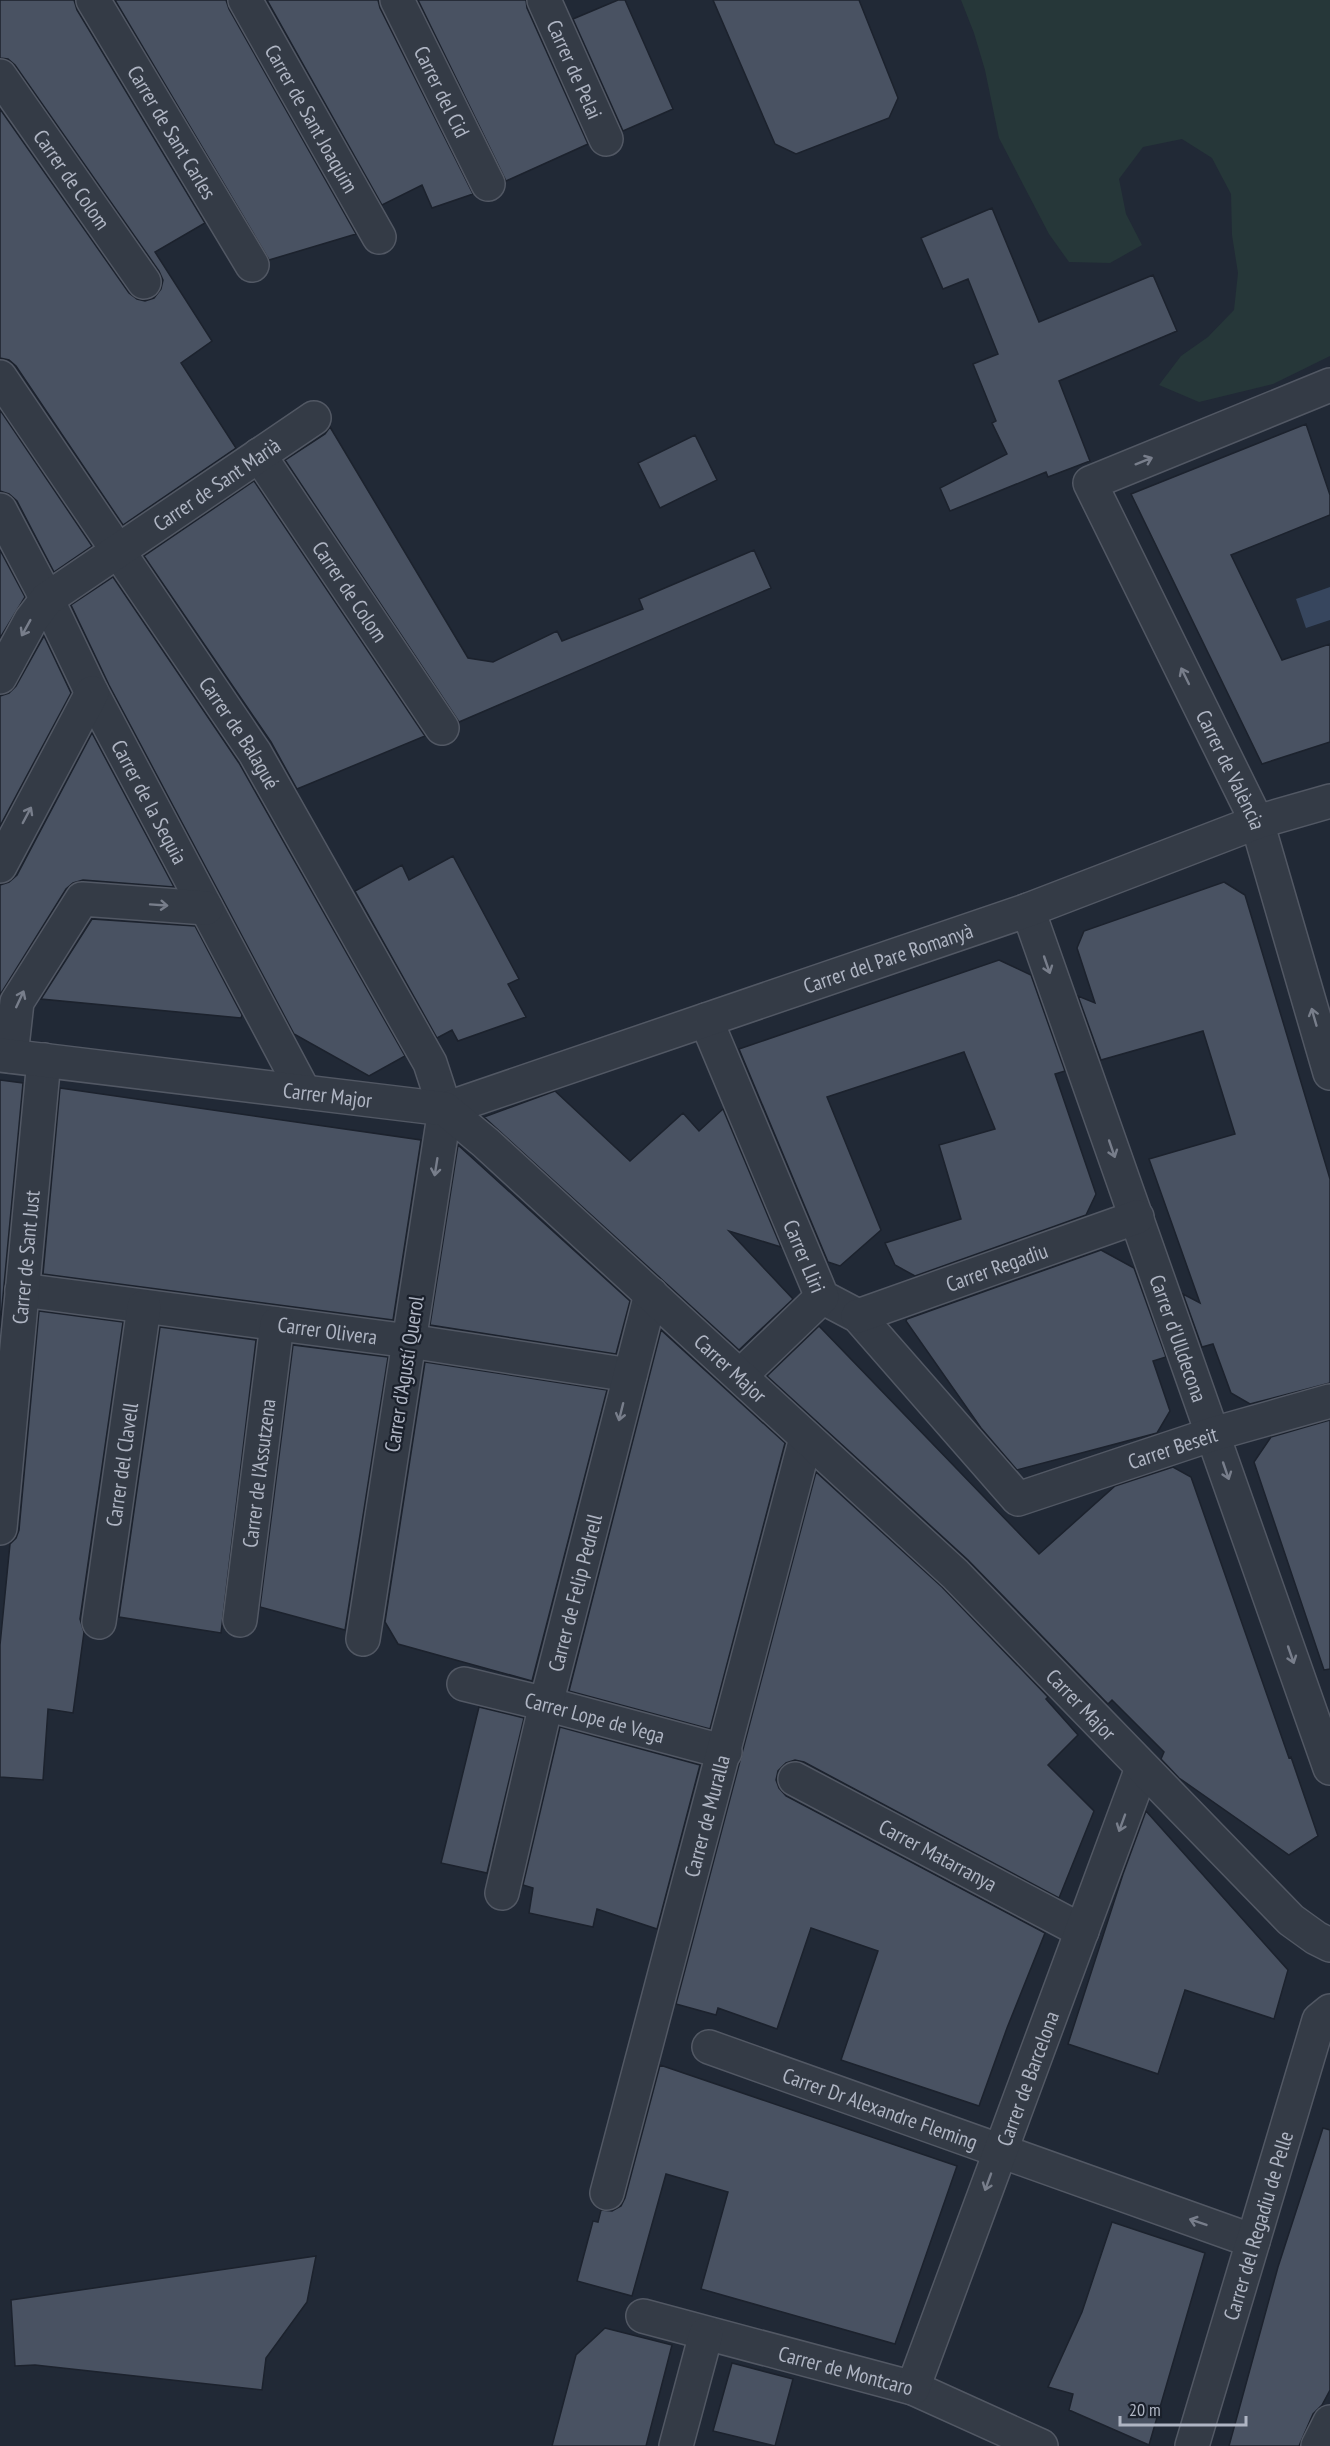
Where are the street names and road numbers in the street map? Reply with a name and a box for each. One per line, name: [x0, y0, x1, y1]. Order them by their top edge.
street label: Carrer de Pelai: [541, 16, 609, 123]
street label: Carrer de Sant Joaquim: [259, 39, 365, 197]
street label: Carrer del Cid: [408, 41, 476, 142]
street label: Carrer de Sant Carles: [122, 60, 223, 204]
street label: Carrer de Colom: [28, 124, 117, 235]
street label: Carrer de Sant Marià: [148, 431, 285, 537]
street label: Carrer de Colom: [307, 535, 394, 647]
street label: Carrer de Balagué: [193, 671, 286, 794]
street label: Carrer de València: [1190, 705, 1272, 833]
street label: Carrer de la Sequia: [106, 735, 194, 869]
street label: Carrer del Pare Romanyà: [800, 916, 976, 999]
street label: Carrer Major: [282, 1076, 374, 1114]
street label: Carrer de Sant Just: [6, 1189, 45, 1325]
street label: Carrer Lliri: [778, 1216, 832, 1297]
street label: Carrer Regadiu: [942, 1236, 1051, 1297]
street label: Carrer d'Ulldecona: [1144, 1271, 1214, 1406]
street label: Carrer d'Agustí Querol: [378, 1294, 430, 1454]
street label: Carrer Olivera: [276, 1310, 379, 1350]
street label: Carrer Major: [689, 1328, 773, 1408]
street label: Carrer de l'Assutzena: [236, 1397, 281, 1549]
street label: Carrer del Clavell: [99, 1401, 144, 1528]
street label: Carrer Beseit: [1124, 1420, 1221, 1475]
street label: Carrer de Felip Pedrell: [541, 1511, 608, 1674]
street label: Carrer Major: [1041, 1663, 1122, 1746]
street label: Carrer Lope de Vega: [522, 1686, 668, 1749]
street label: Carrer de Muralla: [677, 1752, 735, 1880]
street label: Carrer Matarranya: [875, 1813, 1002, 1897]
street label: Carrer de Barcelona: [990, 2007, 1065, 2150]
street label: Carrer Dr Alexandre Fleming: [779, 2061, 982, 2155]
street label: Carrer del Regadiu de Pelle: [1217, 2128, 1299, 2323]
street label: Carrer de Montcaro: [776, 2339, 916, 2401]

